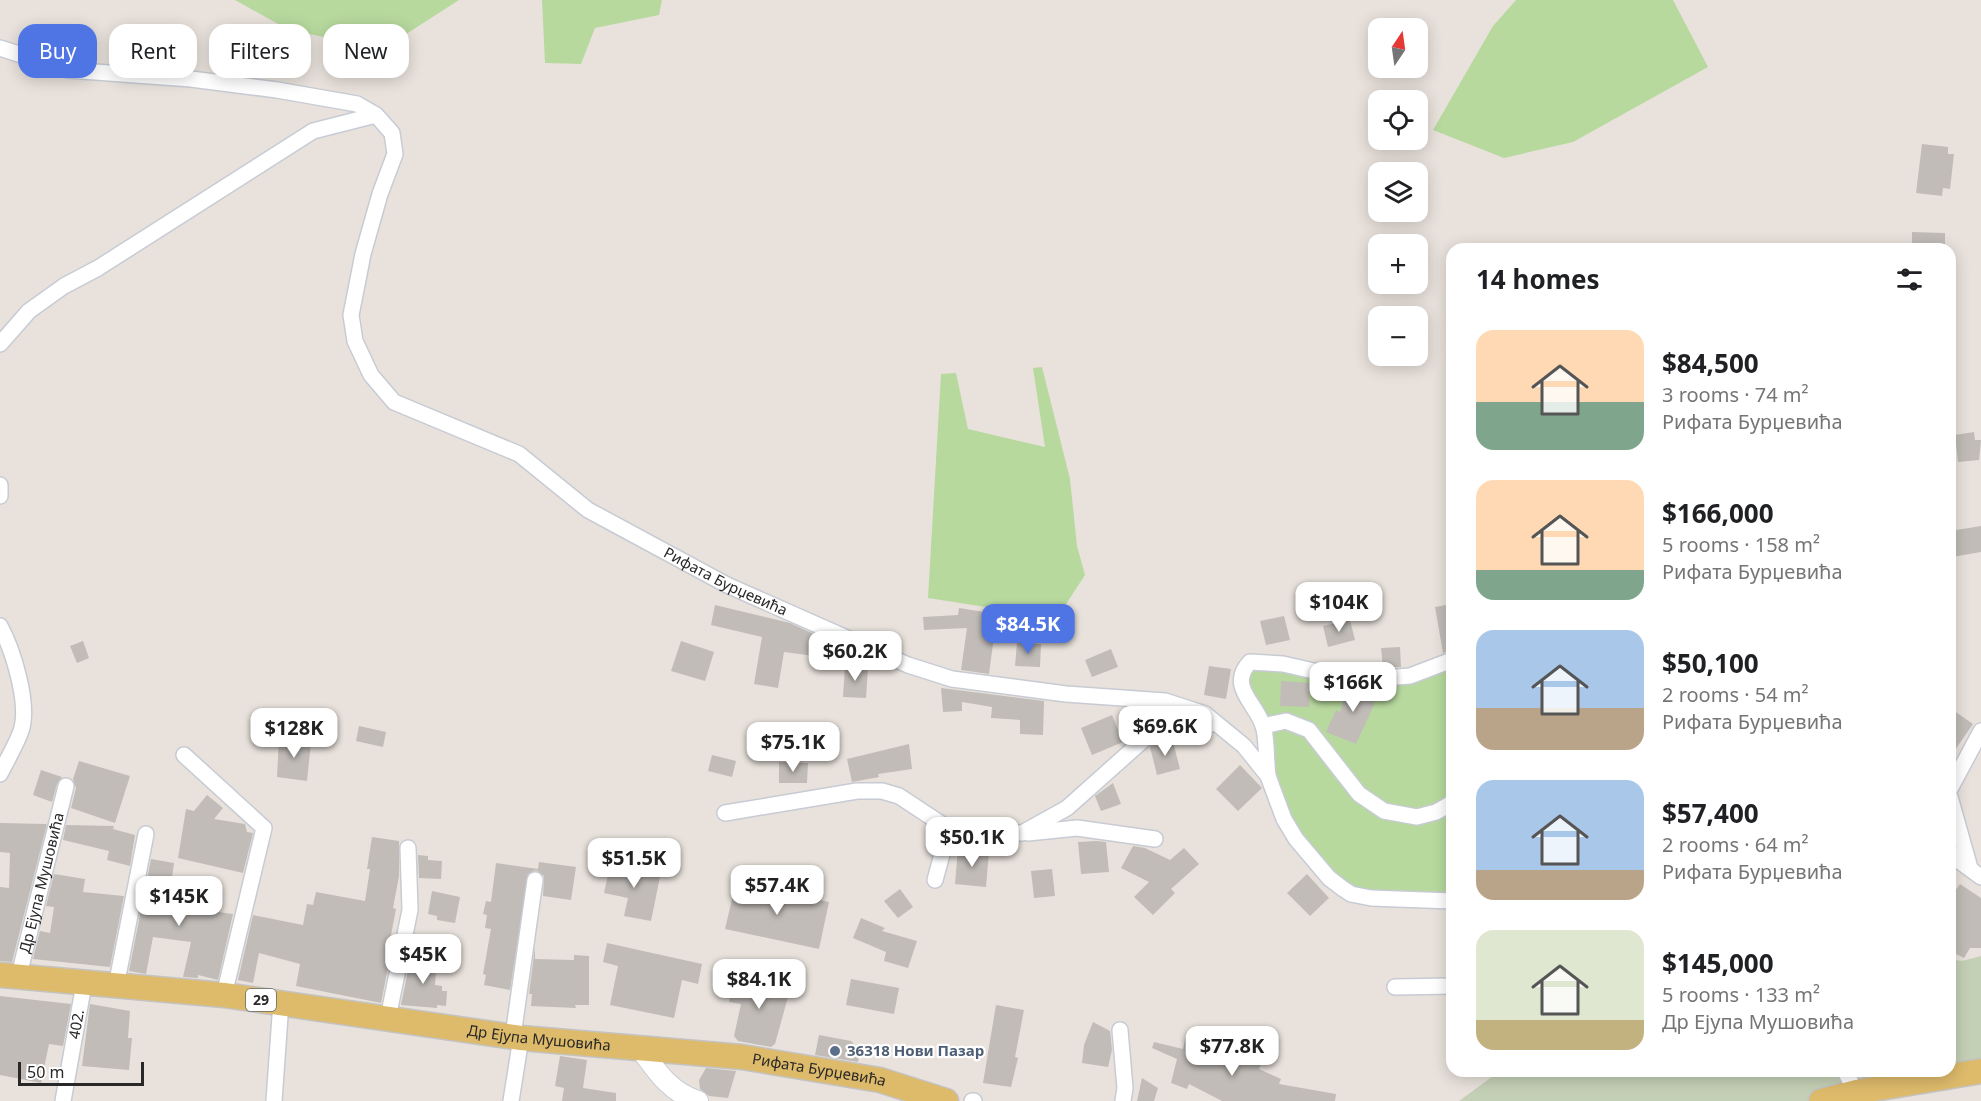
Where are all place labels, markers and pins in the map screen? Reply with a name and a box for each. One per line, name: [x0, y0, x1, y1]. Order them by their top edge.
pin: $104K: [1297, 582, 1381, 633]
pin: $84.5K: [979, 604, 1077, 655]
pin: $60.2K: [806, 631, 904, 682]
pin: $166K: [1311, 662, 1395, 713]
pin: $69.6K: [1116, 706, 1214, 757]
pin: $128K: [252, 708, 336, 759]
pin: $75.1K: [744, 722, 842, 773]
pin: $50.1K: [923, 817, 1021, 868]
pin: $51.5K: [585, 838, 683, 889]
pin: $57.4K: [728, 865, 826, 916]
pin: $145K: [137, 876, 221, 927]
pin: $45K: [387, 934, 459, 985]
pin: $84.1K: [710, 959, 808, 1010]
pin: $77.8K: [1183, 1026, 1281, 1077]
place label: 36318 Нови Пазар: [847, 1040, 984, 1060]
marker: 36318 Нови Пазар: [828, 1044, 842, 1058]

